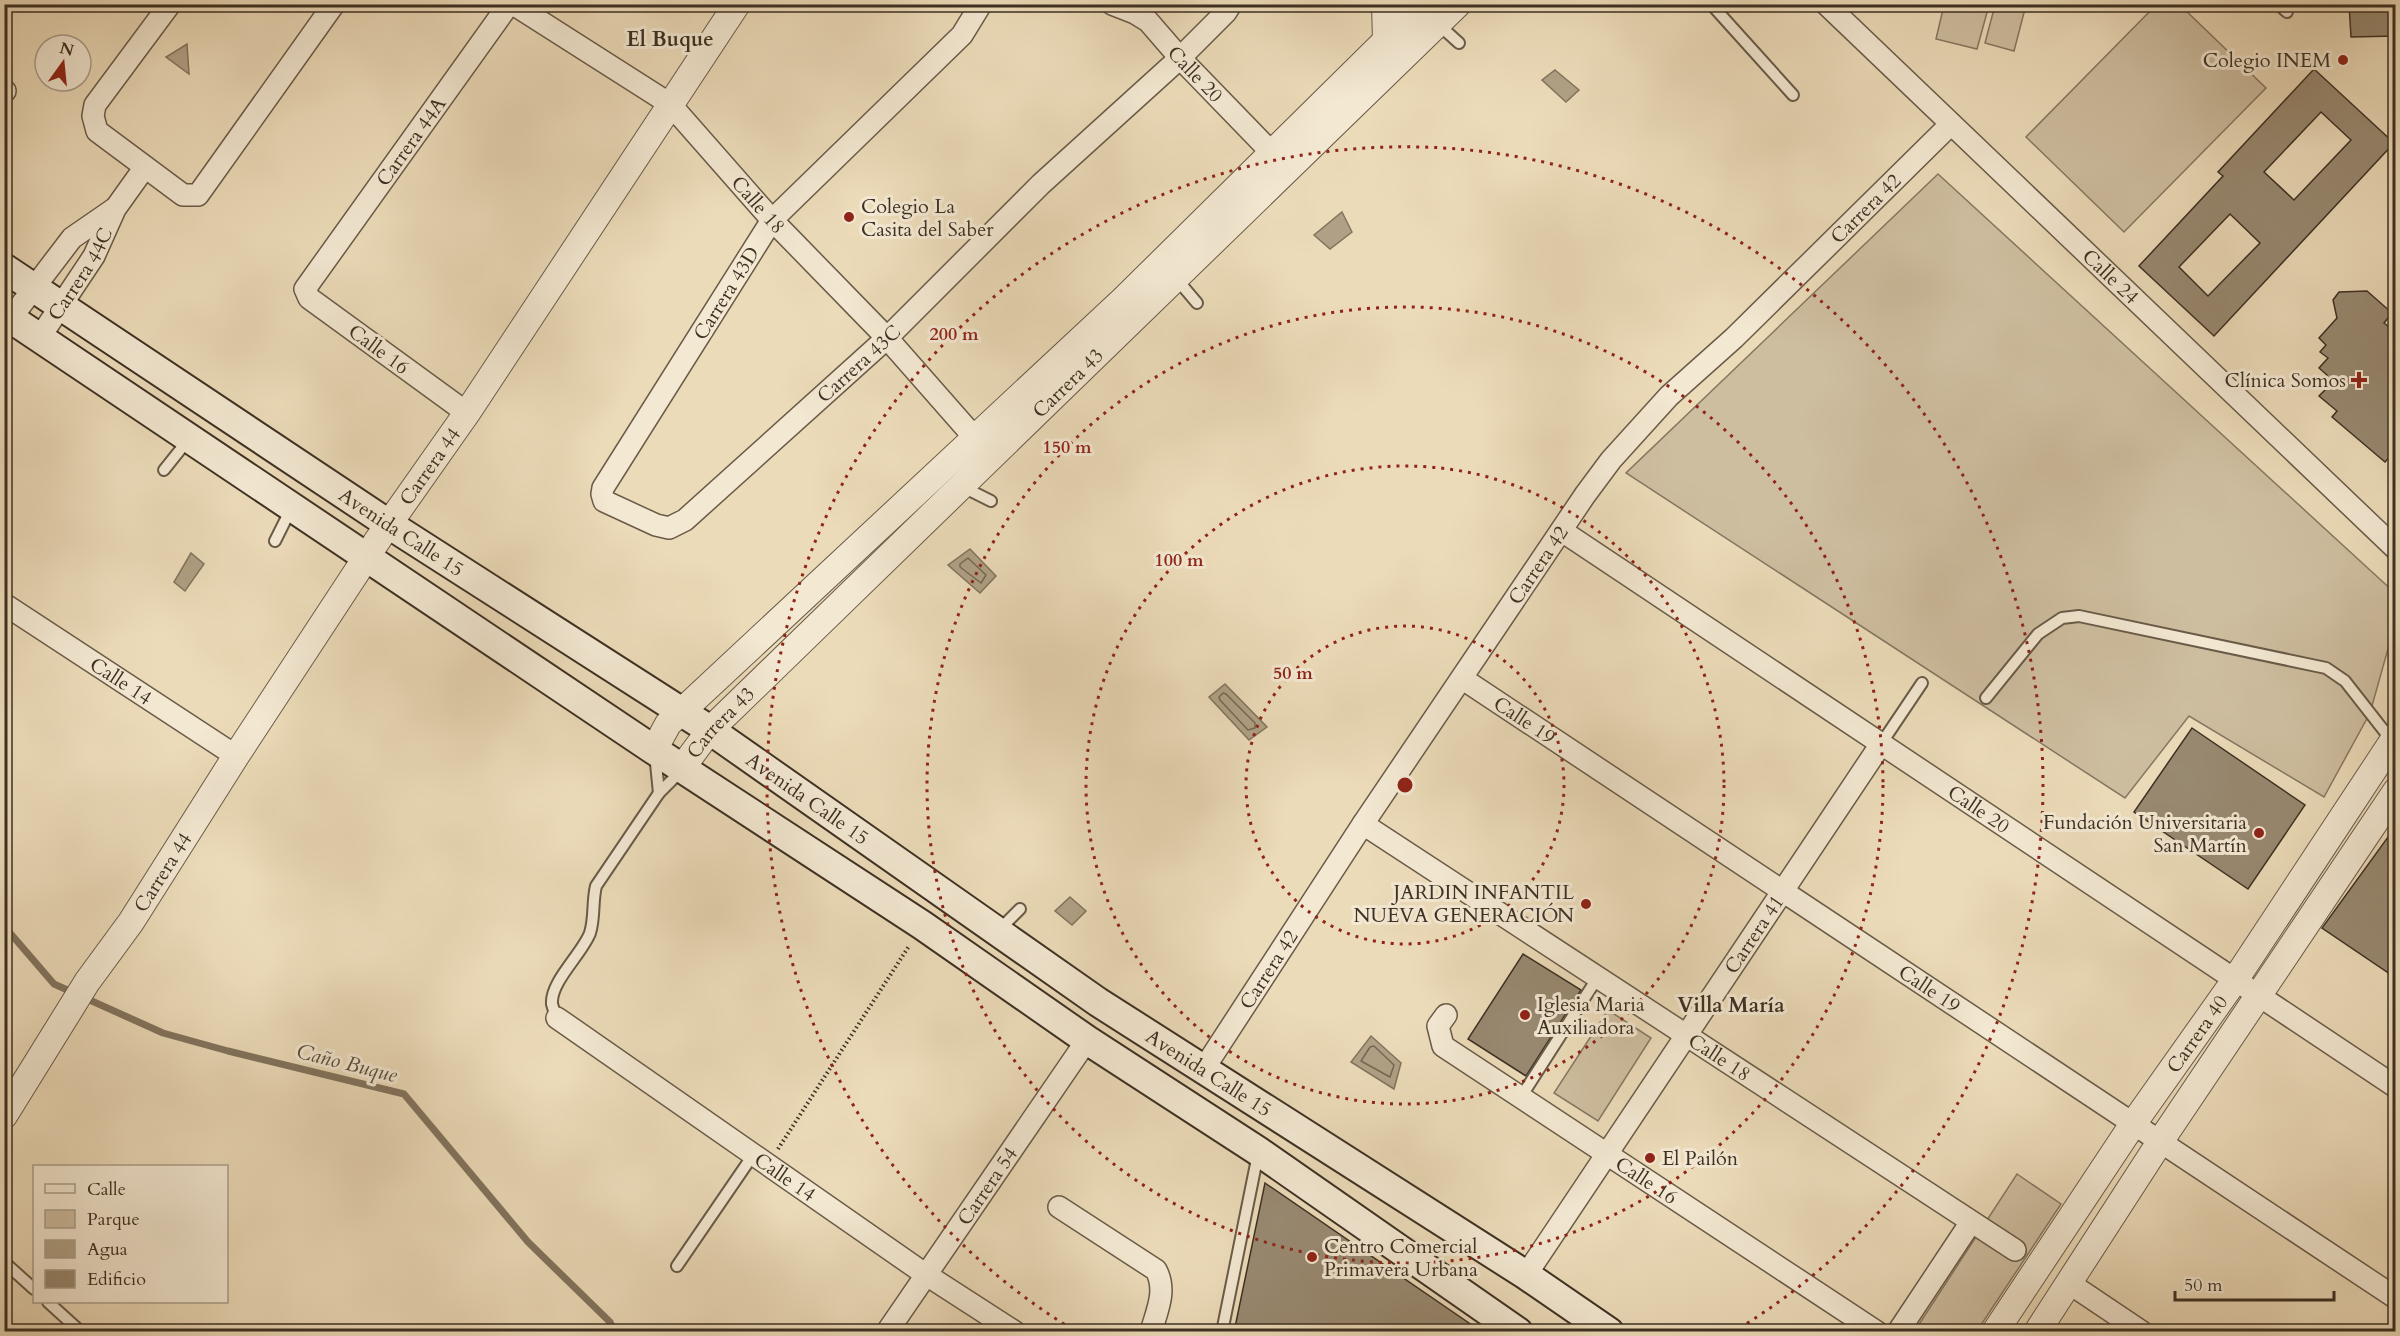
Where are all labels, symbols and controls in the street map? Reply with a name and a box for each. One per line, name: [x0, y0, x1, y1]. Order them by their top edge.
district label: El Buque: [626, 25, 714, 54]
north arrow: [33, 33, 93, 93]
text: N: [57, 37, 76, 62]
street label: Calle 20: [1161, 40, 1229, 108]
place label: Colegio INEM: [2203, 47, 2331, 74]
marker: Colegio INEM: [2336, 53, 2350, 67]
street label: Carrera 44A: [370, 91, 453, 192]
street label: Carrera 42: [1824, 168, 1907, 250]
street label: Calle 18: [725, 170, 791, 240]
place label: Colegio La Casita del Saber: [861, 193, 994, 243]
marker: Colegio La Casita del Saber: [842, 210, 856, 224]
street label: Carrera 44C: [42, 223, 119, 326]
street label: Carrera 43D: [687, 241, 766, 345]
street label: Calle 24: [2076, 243, 2145, 310]
street label: Calle 16: [343, 318, 415, 381]
street label: Carrera 43C: [811, 319, 907, 409]
text: 200 m: [929, 322, 979, 347]
street label: Carrera 43: [1027, 342, 1110, 424]
place label: Clínica Somos: [2225, 367, 2346, 394]
marker: Clínica Somos: [2350, 371, 2368, 389]
street label: Carrera 44: [393, 422, 467, 511]
text: 150 m: [1042, 435, 1092, 460]
street label: Avenida Calle 15: [333, 482, 469, 583]
street label: Carrera 42: [1502, 521, 1574, 610]
text: 100 m: [1154, 548, 1204, 573]
street label: Calle 14: [85, 651, 157, 711]
text: 50 m: [1273, 661, 1313, 686]
street label: Carrera 43: [680, 681, 761, 764]
street label: Calle 19: [1488, 690, 1561, 751]
street label: Avenida Calle 15: [741, 746, 874, 851]
centre of rings: [1395, 775, 1415, 795]
street label: Calle 20: [1942, 779, 2015, 840]
place label: Fundación Universitaria San Martín: [2043, 809, 2248, 859]
marker: Fundación Universitaria San Martín: [2252, 826, 2266, 840]
street label: Carrera 44: [128, 827, 198, 917]
place label: JARDIN INFANTIL NUEVA GENERACIÓN: [1354, 879, 1575, 929]
street label: Carrera 41: [1718, 890, 1790, 979]
marker: JARDIN INFANTIL NUEVA GENERACIÓN: [1579, 897, 1593, 911]
street label: Carrera 42: [1233, 925, 1305, 1015]
street label: Calle 19: [1893, 959, 1966, 1019]
street label: Carrera 40: [2160, 990, 2234, 1079]
place label: Iglesia Maria Auxiliadora: [1537, 991, 1645, 1041]
district label: Villa María: [1677, 991, 1785, 1020]
marker: Iglesia Maria Auxiliadora: [1518, 1008, 1532, 1022]
street label: Avenida Calle 15: [1140, 1023, 1277, 1123]
street label: Calle 18: [1683, 1027, 1756, 1088]
water label: Caño Buque: [294, 1037, 401, 1090]
street label: Carrera 54: [951, 1142, 1024, 1231]
place label: El Pailón: [1662, 1145, 1739, 1172]
street label: Calle 14: [749, 1146, 821, 1208]
street label: Calle 16: [1610, 1150, 1683, 1211]
marker: El Pailón: [1643, 1151, 1657, 1165]
legend: [33, 1165, 228, 1303]
text: Calle: [87, 1177, 126, 1202]
text: Parque: [87, 1207, 140, 1232]
place label: Centro Comercial Primavera Urbana: [1324, 1233, 1478, 1283]
text: Agua: [87, 1237, 128, 1262]
marker: Centro Comercial Primavera Urbana: [1305, 1250, 1319, 1264]
scale bar: [2175, 1264, 2334, 1302]
text: Edificio: [87, 1267, 146, 1292]
text: 50 m: [2184, 1273, 2223, 1298]

